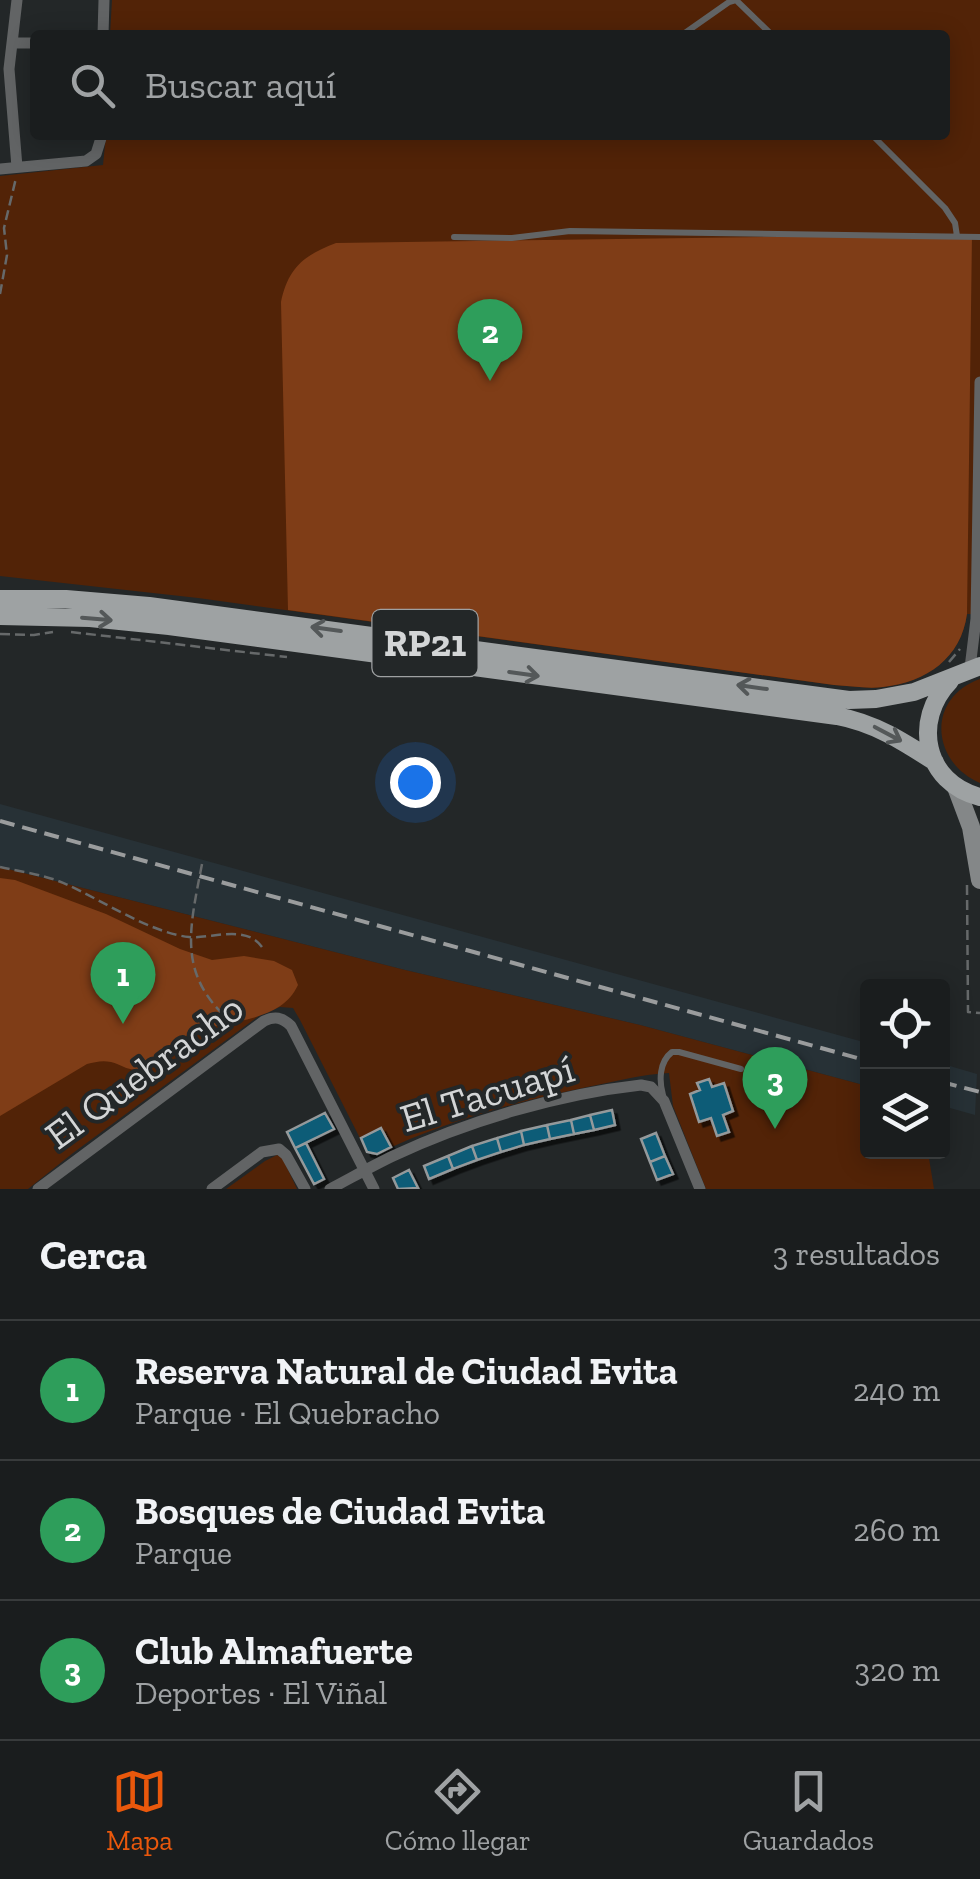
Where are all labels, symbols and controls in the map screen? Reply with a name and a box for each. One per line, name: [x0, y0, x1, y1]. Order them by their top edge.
search box: [30, 30, 950, 140]
icon: search: [65, 58, 120, 113]
text: Buscar aquí: [145, 62, 336, 108]
pin: 2: [458, 298, 522, 381]
one-way arrow: [81, 610, 113, 629]
road number: RP21: [372, 610, 478, 676]
one-way arrow: [311, 620, 343, 638]
one-way arrow: [507, 665, 540, 684]
one-way arrow: [737, 677, 769, 695]
one-way arrow: [873, 725, 903, 744]
your location: [390, 757, 441, 808]
pin: 1: [90, 942, 156, 1024]
map controls: [860, 979, 950, 1159]
button: locate: [860, 979, 950, 1069]
street label: El Quebracho: [36, 983, 252, 1159]
street label: El Tacuapí: [394, 1044, 580, 1142]
pin: 3: [742, 1046, 808, 1129]
button: layers: [860, 1069, 950, 1159]
text: Cerca: [40, 1229, 147, 1280]
text: 3 resultados: [773, 1235, 940, 1273]
text: Reserva Natural de Ciudad Evita: [135, 1348, 678, 1394]
text: 1: [66, 1371, 79, 1409]
text: 240 m: [853, 1371, 940, 1409]
text: Parque · El Quebracho: [135, 1394, 440, 1432]
text: Bosques de Ciudad Evita: [135, 1488, 545, 1534]
text: 2: [64, 1511, 81, 1549]
text: 260 m: [853, 1511, 940, 1549]
text: Parque: [135, 1534, 232, 1572]
text: Club Almafuerte: [135, 1628, 413, 1674]
text: 3: [64, 1651, 81, 1689]
text: 320 m: [855, 1651, 940, 1689]
text: Deportes · El Viñal: [135, 1674, 387, 1712]
tab: Mapa: [106, 1764, 173, 1857]
tab: Cómo llegar: [385, 1764, 531, 1857]
tab: Guardados: [743, 1764, 874, 1857]

